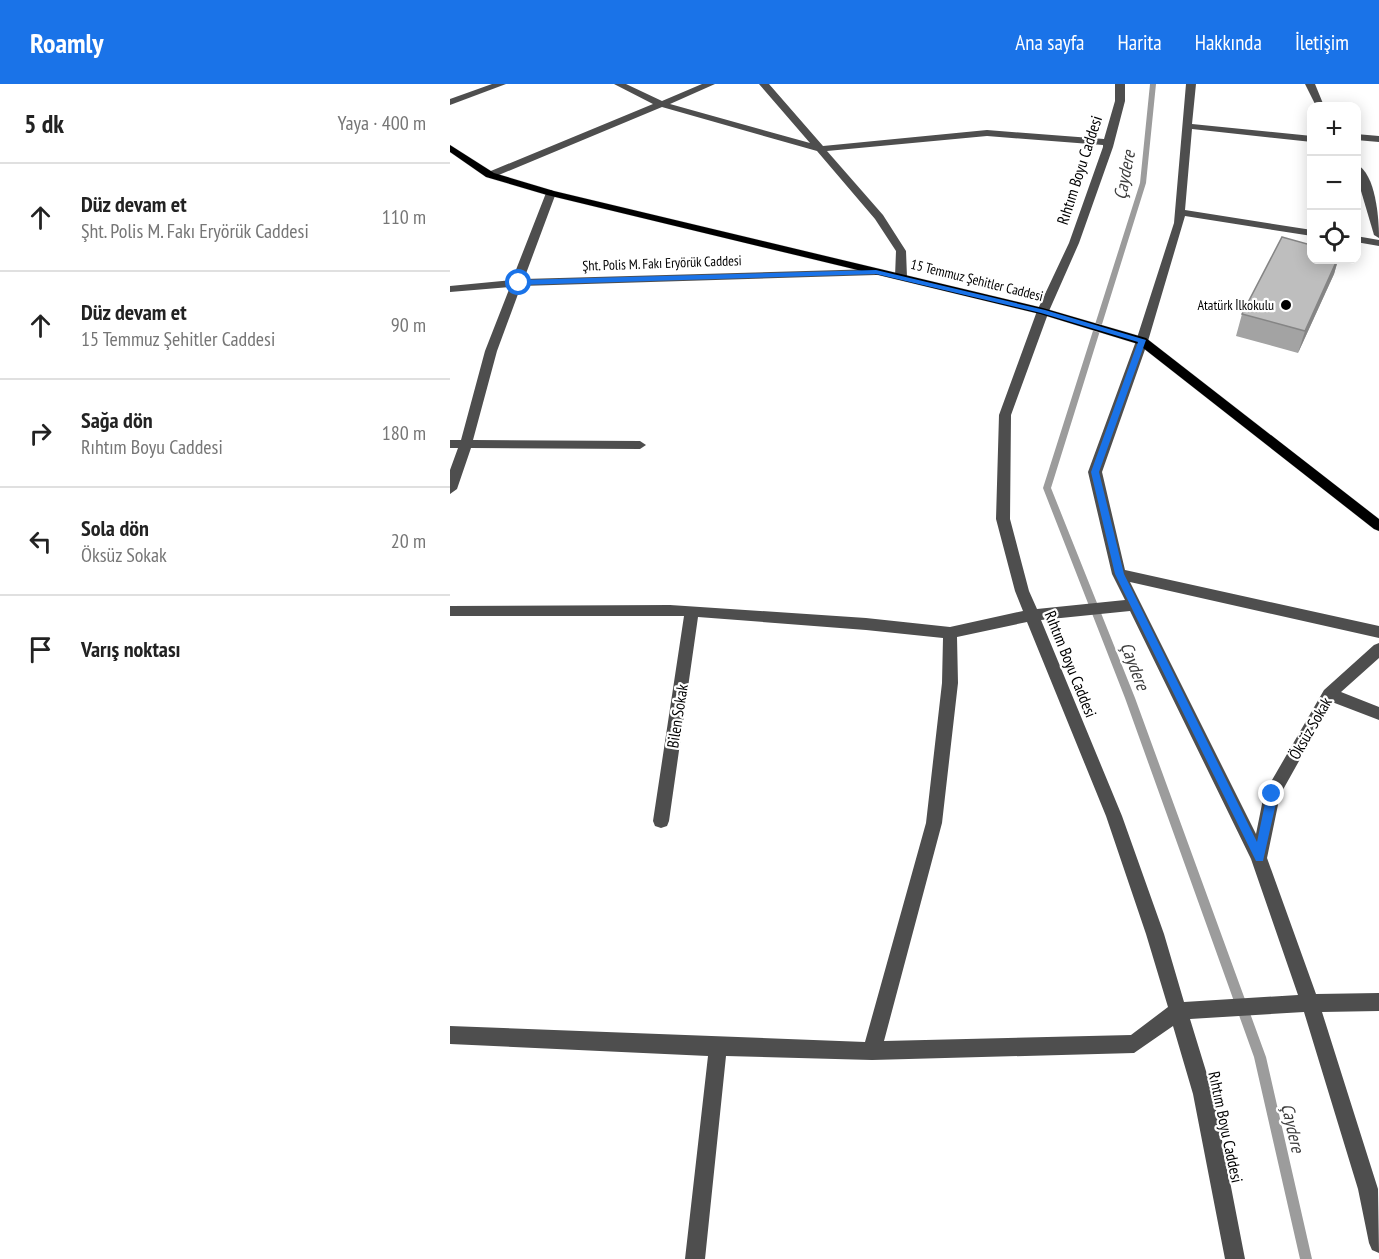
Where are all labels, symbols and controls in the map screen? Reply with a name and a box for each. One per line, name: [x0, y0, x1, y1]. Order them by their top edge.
text: Roamly: [30, 24, 104, 61]
text: Ana sayfa: [1015, 29, 1084, 56]
text: Harita: [1117, 29, 1162, 56]
text: Hakkında: [1195, 29, 1262, 56]
text: İletişim: [1295, 29, 1349, 56]
map controls: [1307, 102, 1361, 264]
button: +: [1307, 102, 1361, 156]
text: 5 dk: [24, 107, 64, 140]
text: Yaya · 400 m: [338, 110, 426, 136]
street label: Rıhtım Boyu Caddesi: [1052, 113, 1106, 227]
water label: Çaydere: [1108, 147, 1140, 202]
button: −: [1307, 156, 1361, 210]
text: Düz devam et: [81, 190, 187, 218]
icon: ahead: [24, 201, 57, 234]
text: 110 m: [382, 204, 426, 230]
button: locate: [1307, 210, 1361, 264]
text: Şht. Polis M. Fakı Eryörük Caddesi: [81, 218, 309, 244]
street label: Şht. Polis M. Fakı Eryörük Caddesi: [582, 251, 742, 275]
street label: 15 Temmuz Şehitler Caddesi: [909, 255, 1045, 305]
route start: [505, 269, 531, 295]
place label: Atatürk İlkokulu: [1198, 296, 1274, 314]
text: Düz devam et: [81, 298, 187, 326]
marker: Atatürk İlkokulu: [1279, 298, 1293, 312]
icon: ahead: [24, 309, 57, 342]
text: 90 m: [391, 312, 426, 338]
text: 15 Temmuz Şehitler Caddesi: [81, 326, 275, 352]
text: Sağa dön: [81, 406, 153, 434]
icon: right: [24, 417, 57, 450]
text: 180 m: [382, 420, 426, 446]
text: Rıhtım Boyu Caddesi: [81, 434, 223, 460]
text: Sola dön: [81, 514, 149, 542]
icon: left: [24, 525, 57, 558]
text: 20 m: [391, 528, 426, 554]
text: Öksüz Sokak: [81, 542, 167, 568]
street label: Rıhtım Boyu Caddesi: [1040, 608, 1102, 720]
icon: arrive: [24, 633, 57, 666]
text: Varış noktası: [81, 635, 181, 663]
water label: Çaydere: [1115, 639, 1155, 695]
street label: Bilen Sokak: [662, 682, 692, 749]
street label: Öksüz Sokak: [1284, 693, 1336, 763]
route end: [1258, 780, 1284, 806]
street label: Rıhtım Boyu Caddesi: [1204, 1069, 1248, 1185]
water label: Çaydere: [1276, 1101, 1310, 1156]

